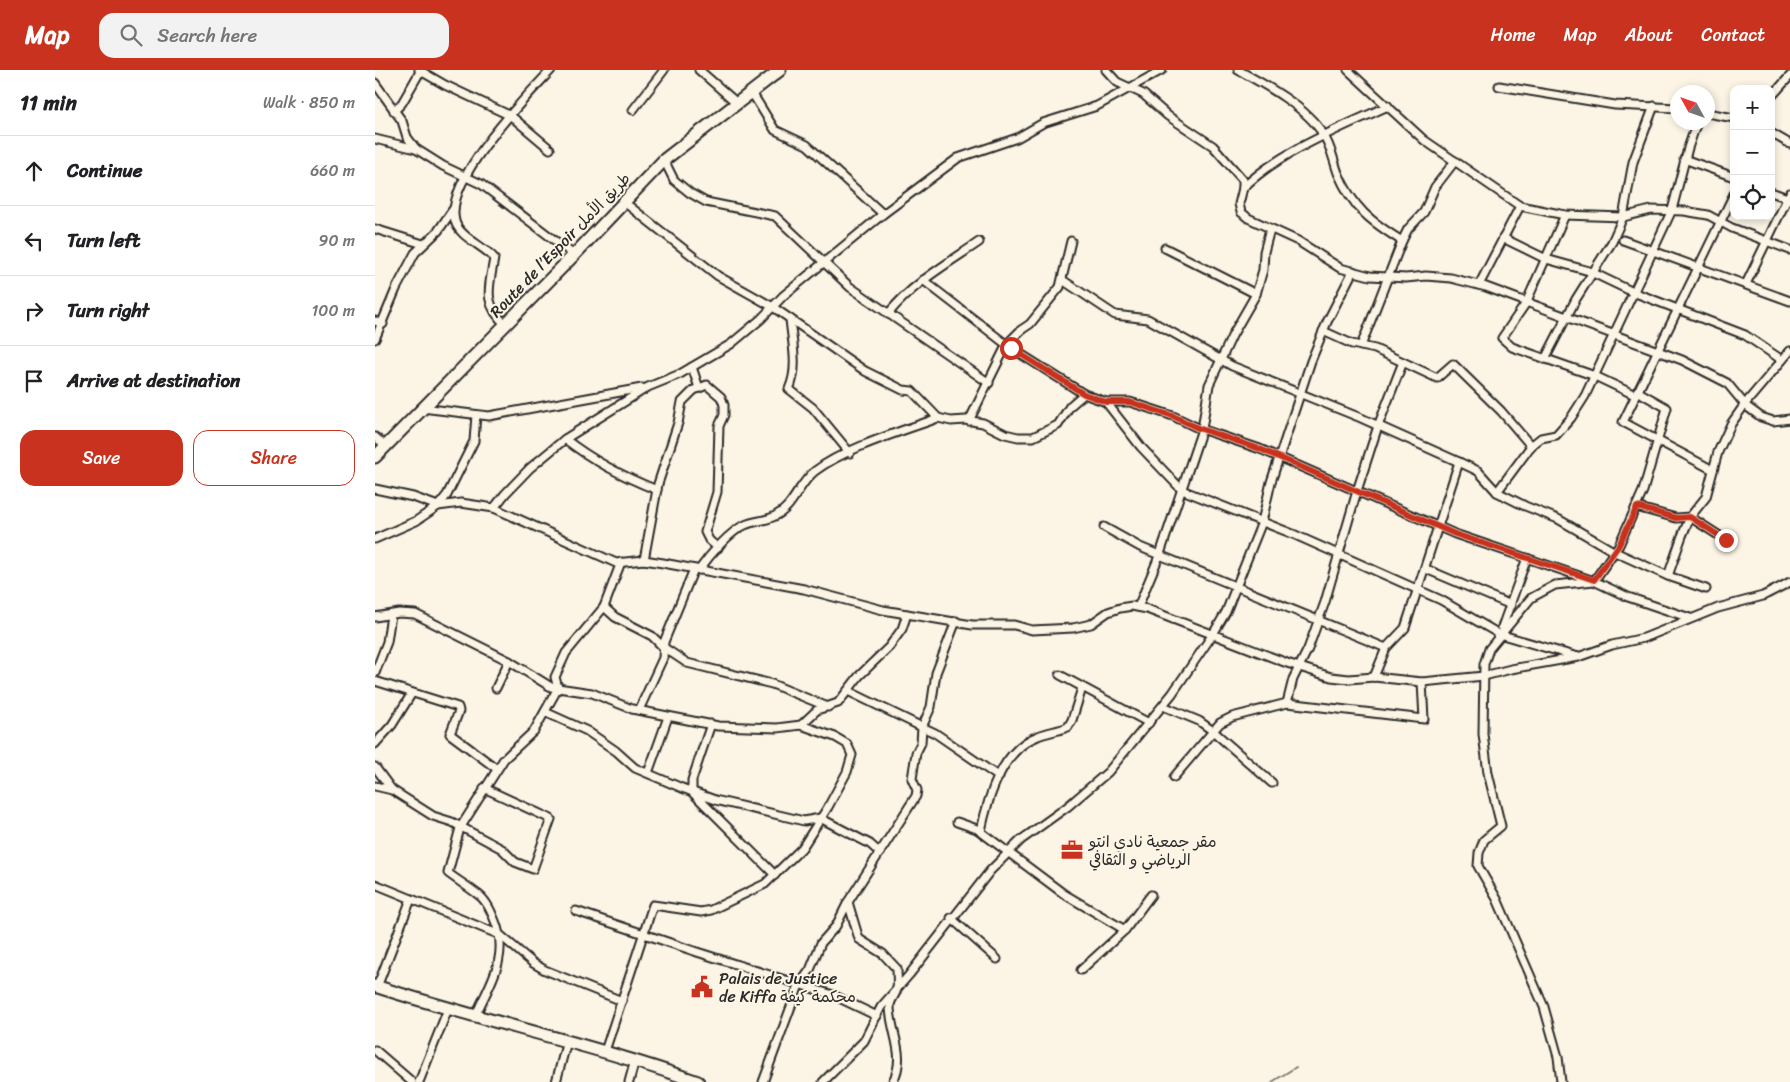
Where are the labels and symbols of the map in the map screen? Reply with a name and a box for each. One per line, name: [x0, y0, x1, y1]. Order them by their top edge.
north arrow: [1670, 85, 1715, 130]
street label: Route de l’Espoir طريق الأمل: [482, 165, 638, 325]
route start: [1000, 337, 1023, 360]
route end: [1715, 529, 1738, 552]
place label: مقر جمعية نادي انتو الرياضي و الثقافي: [1087, 827, 1217, 874]
office icon: مقر جمعية نادي انتو الرياضي و الثقافي: [1059, 837, 1085, 863]
place label: Palais de Justice de Kiffa محكمة كيفة: [719, 964, 856, 1011]
public building icon: Palais de Justice de Kiffa محكمة كيفة: [689, 974, 715, 1000]

